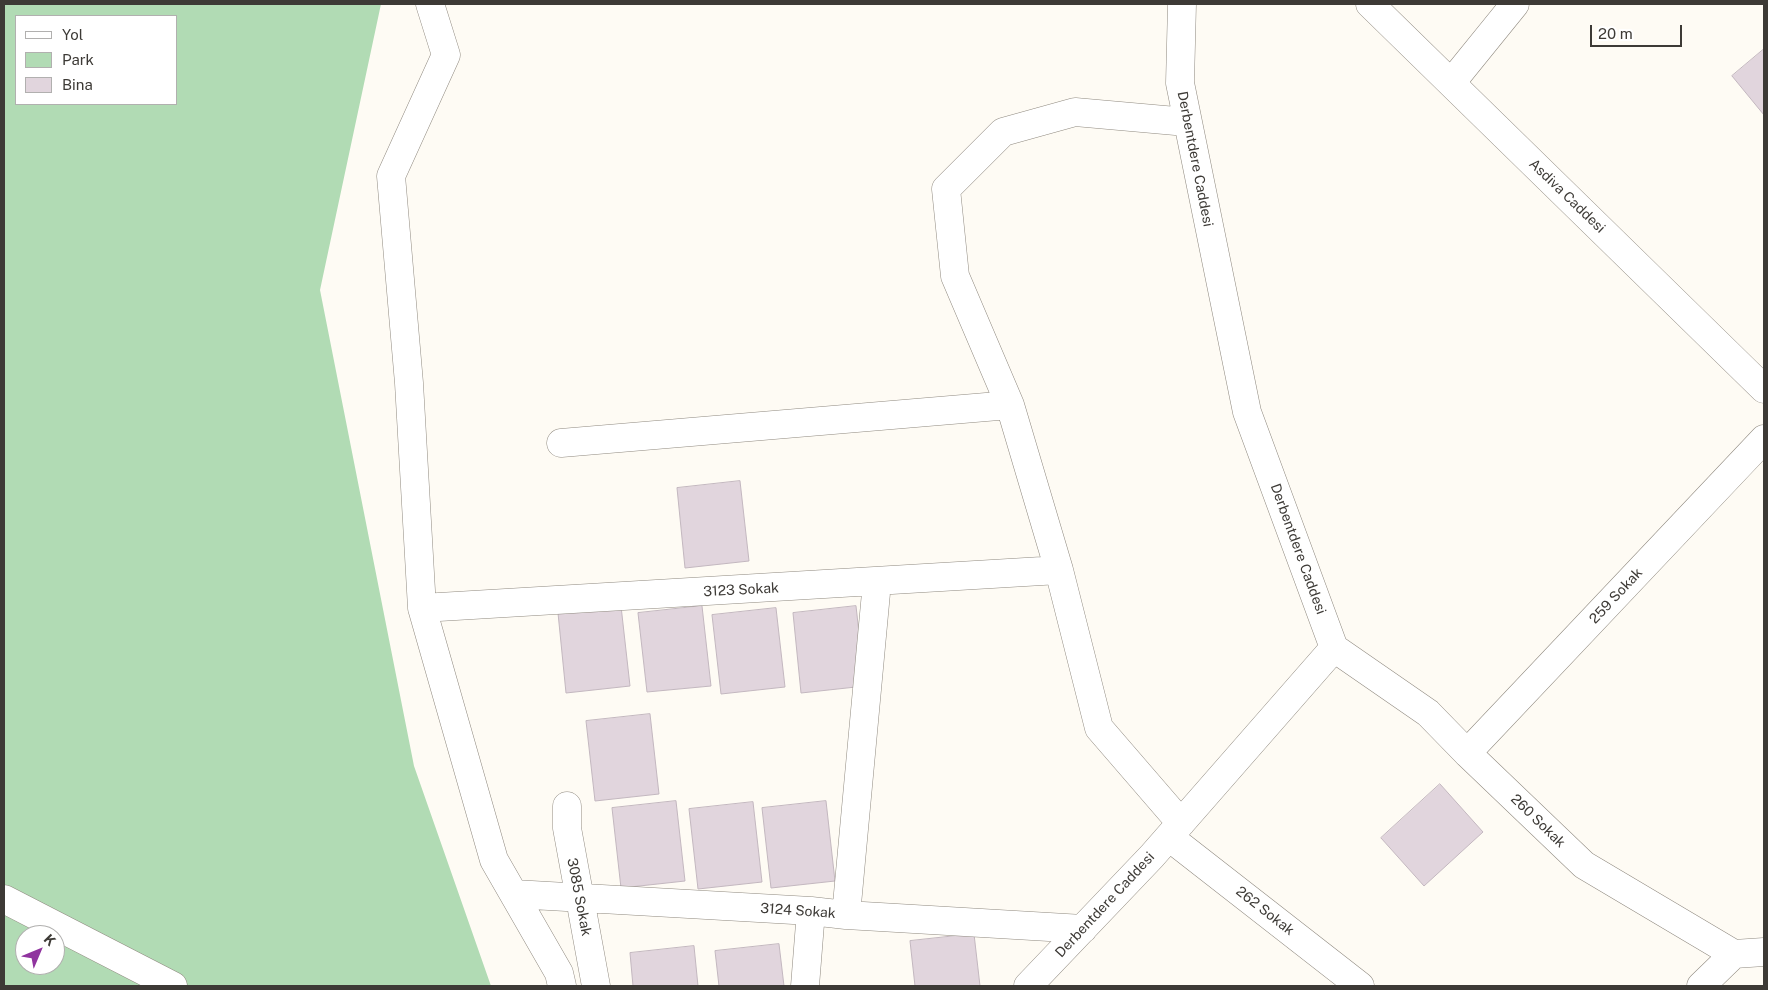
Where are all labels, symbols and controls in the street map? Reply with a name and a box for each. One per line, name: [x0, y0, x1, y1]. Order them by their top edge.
legend: [15, 15, 178, 105]
scale bar: [1593, 15, 1686, 47]
text: 20 m: [1598, 25, 1633, 42]
text: Yol: [62, 26, 83, 43]
text: Park: [62, 51, 94, 68]
text: Bina: [62, 76, 93, 93]
street label: Derbentdere Caddesi: [1174, 90, 1216, 228]
street label: Asdiva Caddesi: [1525, 156, 1609, 236]
street label: Derbentdere Caddesi: [1267, 481, 1329, 617]
street label: 259 Sokak: [1586, 565, 1646, 627]
street label: 3123 Sokak: [703, 580, 779, 600]
street label: 260 Sokak: [1507, 791, 1569, 851]
street label: Derbentdere Caddesi: [1052, 849, 1158, 961]
street label: 3085 Sokak: [563, 857, 595, 937]
street label: 262 Sokak: [1232, 883, 1298, 939]
street label: 3124 Sokak: [760, 900, 836, 922]
north arrow: [15, 925, 65, 975]
text: K: [41, 931, 59, 949]

